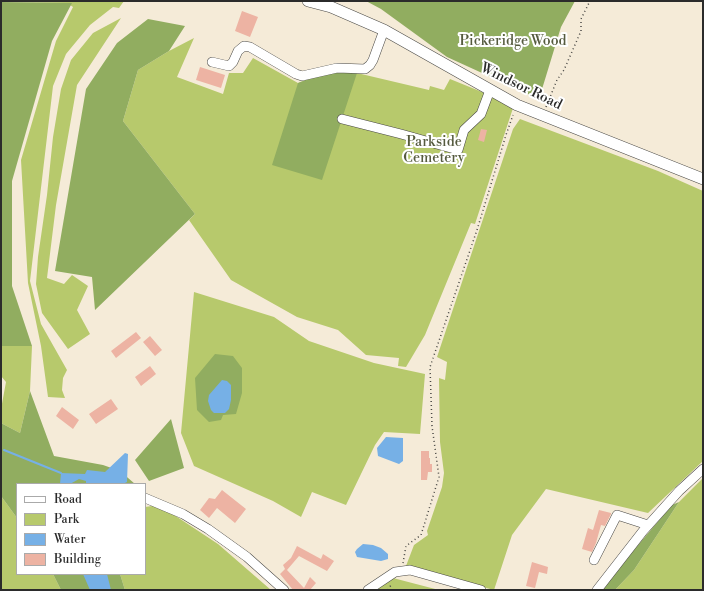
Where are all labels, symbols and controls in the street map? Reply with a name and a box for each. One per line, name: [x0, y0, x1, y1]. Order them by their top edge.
park label: Pickeridge Wood: [460, 34, 566, 50]
street label: Windsor Road: [478, 60, 564, 114]
park label: Parkside Cemetery: [403, 135, 465, 168]
legend: [16, 483, 146, 575]
text: Road: [54, 492, 82, 507]
text: Park: [54, 512, 79, 527]
text: Water: [54, 532, 86, 547]
text: Building: [54, 552, 101, 567]

